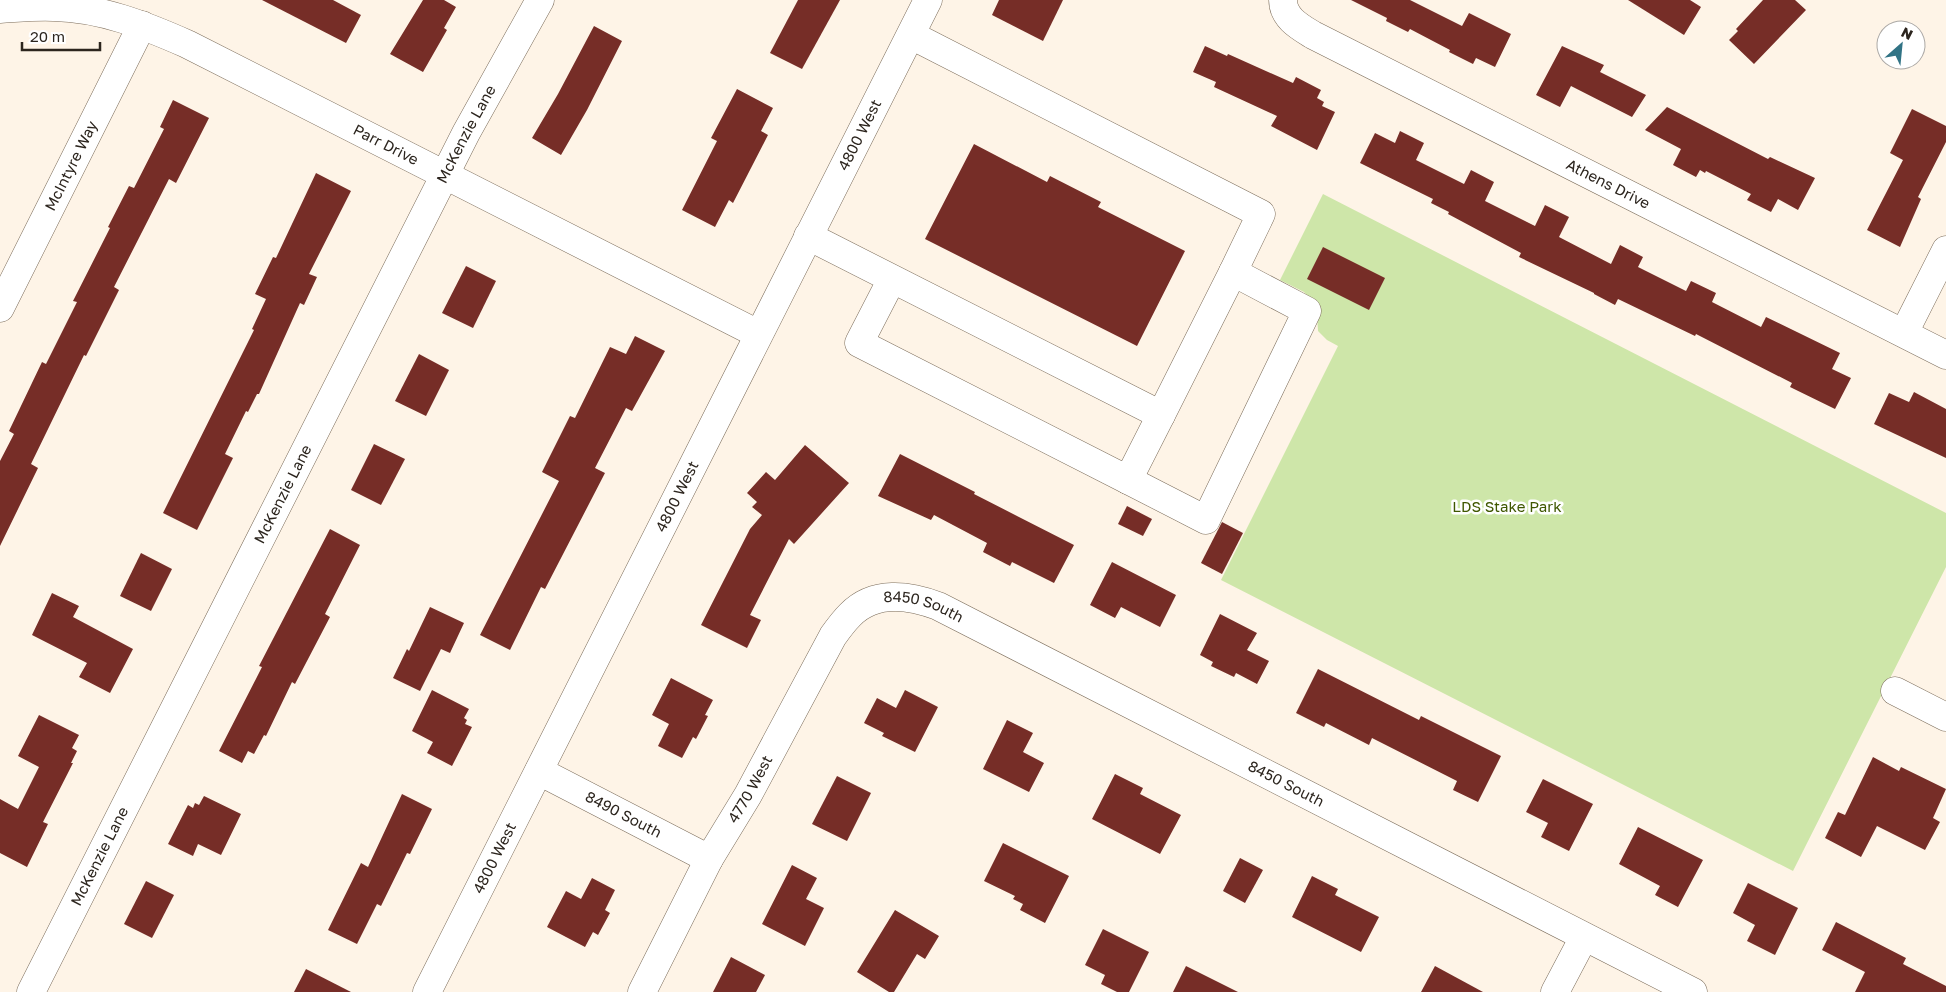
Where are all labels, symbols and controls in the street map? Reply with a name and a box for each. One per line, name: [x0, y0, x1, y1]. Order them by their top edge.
scale bar: [22, 20, 100, 52]
north arrow: [1876, 20, 1926, 70]
text: N: [1899, 23, 1916, 43]
text: 20 m: [30, 27, 65, 45]
street label: McKenzie Lane: [432, 81, 499, 186]
street label: 4800 West: [833, 96, 884, 173]
street label: McIntyre Way: [40, 117, 101, 213]
street label: Parr Drive: [351, 120, 422, 168]
street label: Athens Drive: [1564, 155, 1654, 212]
street label: McKenzie Lane: [250, 441, 315, 546]
street label: 4800 West: [651, 458, 702, 535]
park label: LDS Stake Park: [1452, 497, 1562, 515]
street label: 8450 South: [883, 587, 967, 626]
street label: 4770 West: [723, 752, 776, 826]
street label: 8450 South: [1245, 756, 1327, 810]
street label: 8490 South: [583, 787, 665, 841]
street label: McKenzie Lane: [66, 803, 131, 908]
street label: 4800 West: [468, 819, 519, 896]

